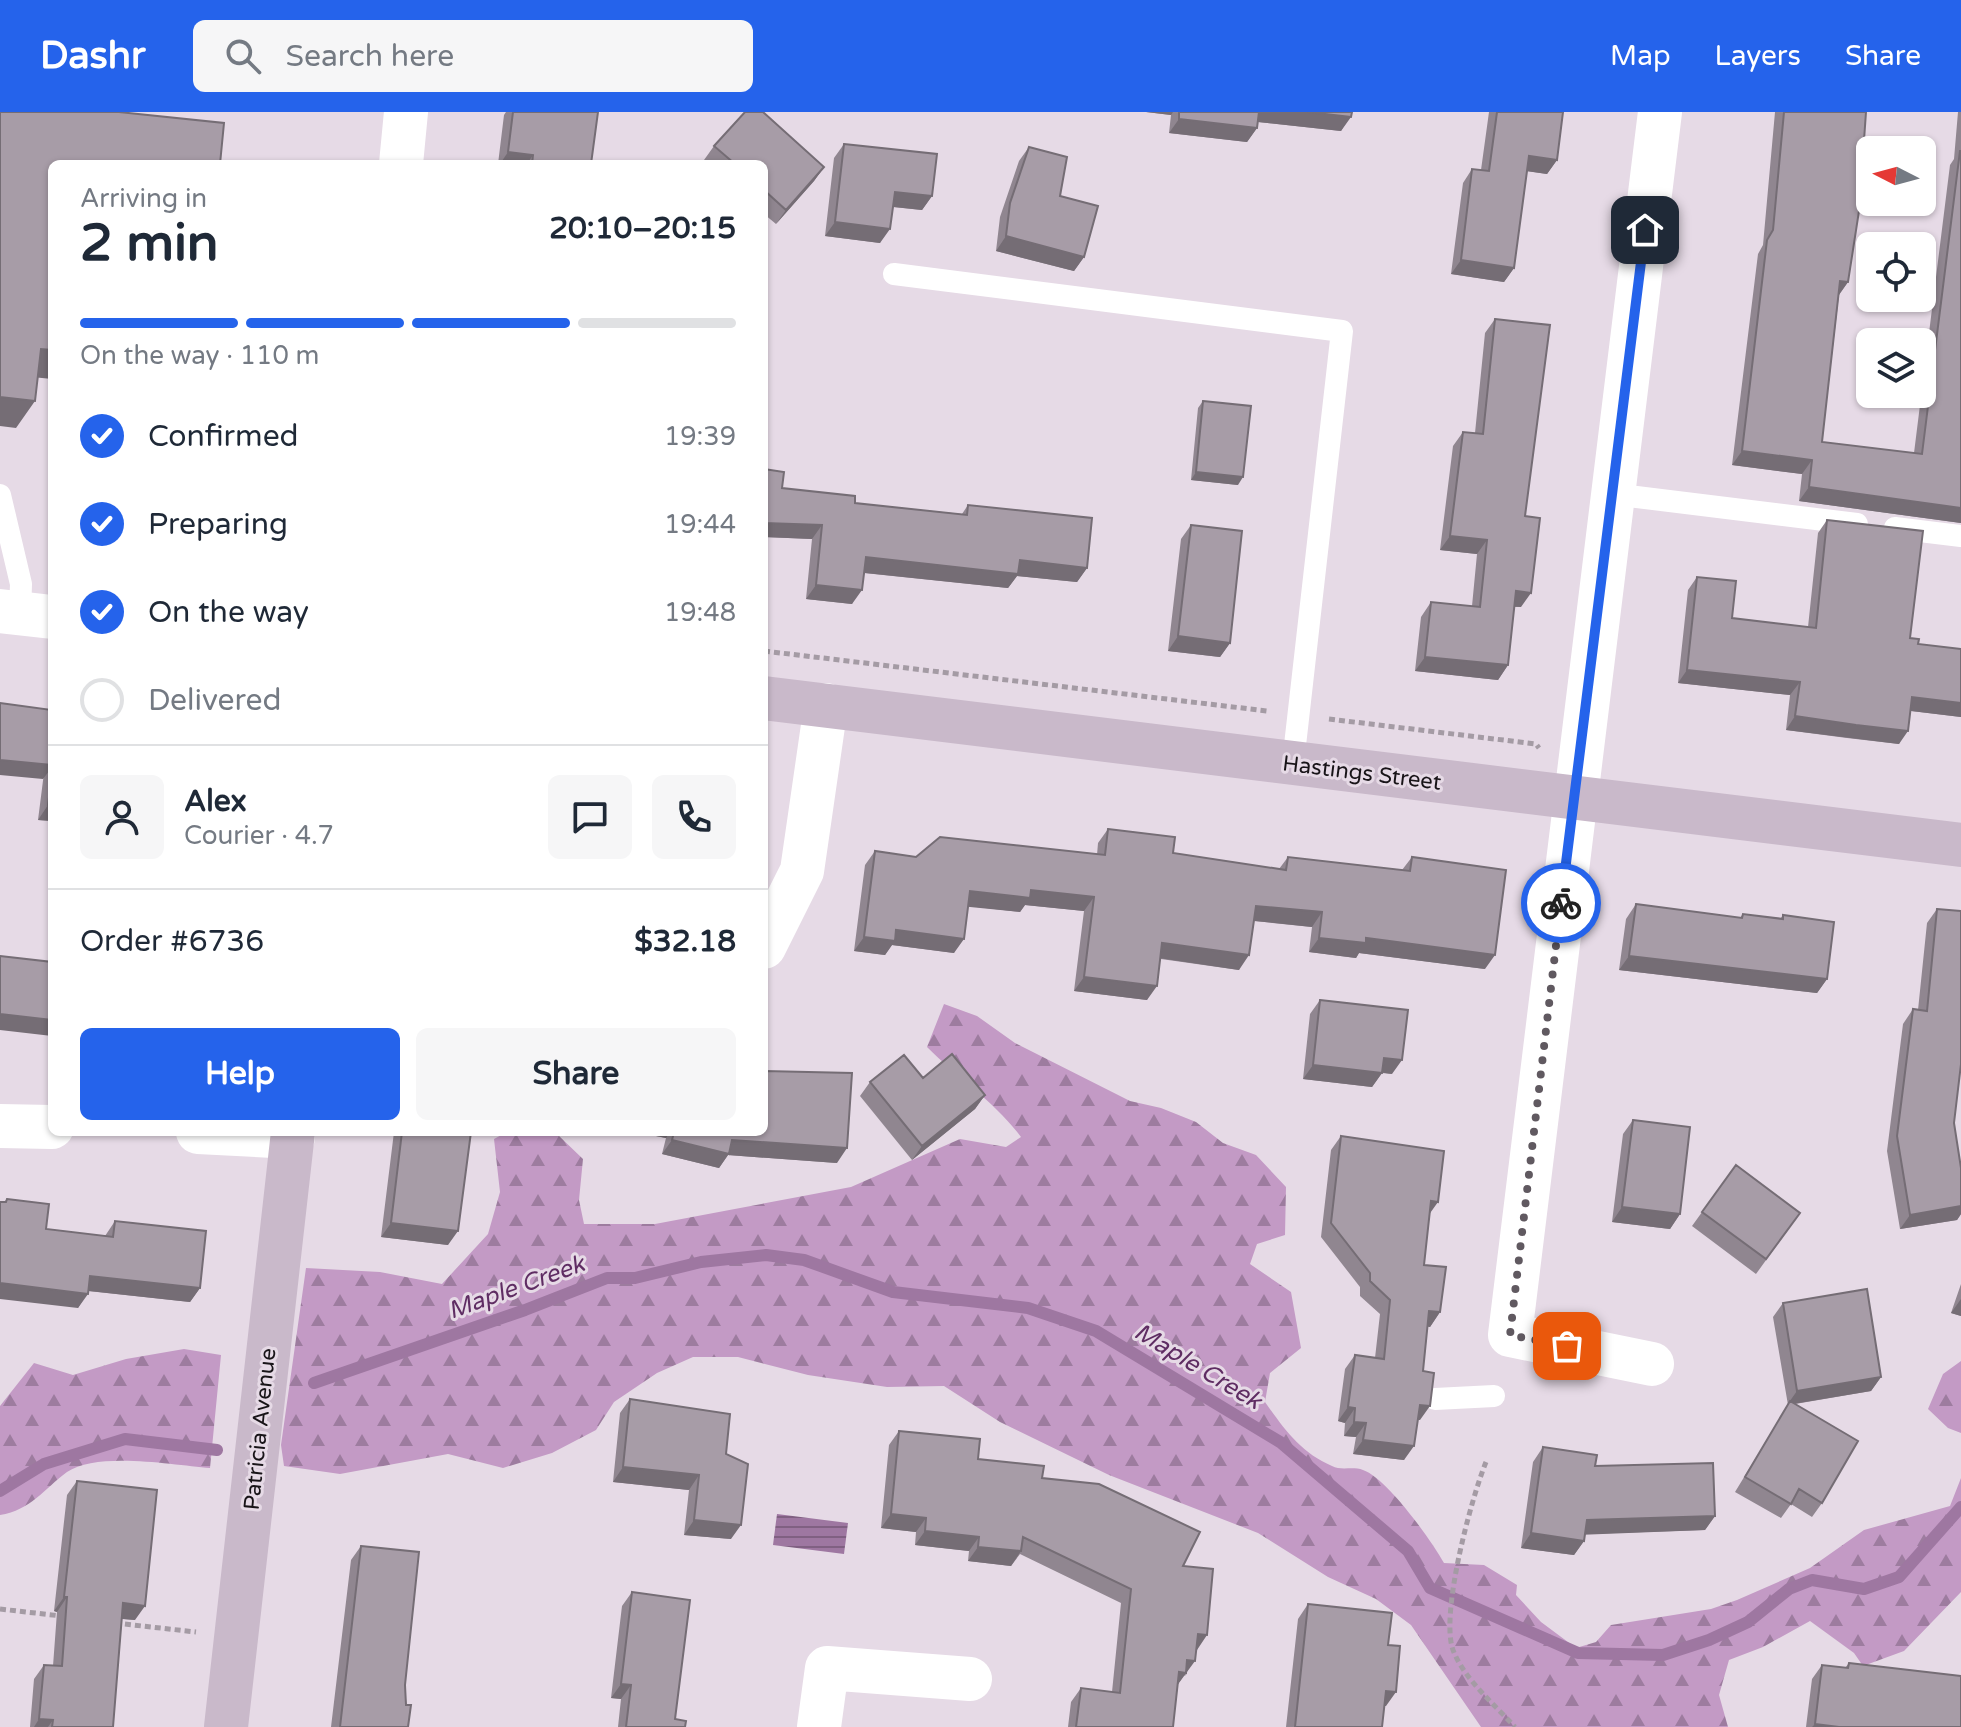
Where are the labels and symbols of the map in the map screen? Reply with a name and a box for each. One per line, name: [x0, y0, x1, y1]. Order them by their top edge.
north arrow: [1856, 136, 1936, 216]
pin: [1611, 196, 1679, 264]
street label: Hastings Street: [1281, 750, 1443, 796]
courier: [1521, 863, 1601, 943]
water label: Maple Creek: [444, 1249, 590, 1326]
pin: [1533, 1312, 1601, 1380]
water label: Maple Creek: [1129, 1317, 1268, 1417]
street label: Patricia Avenue: [239, 1347, 281, 1511]

